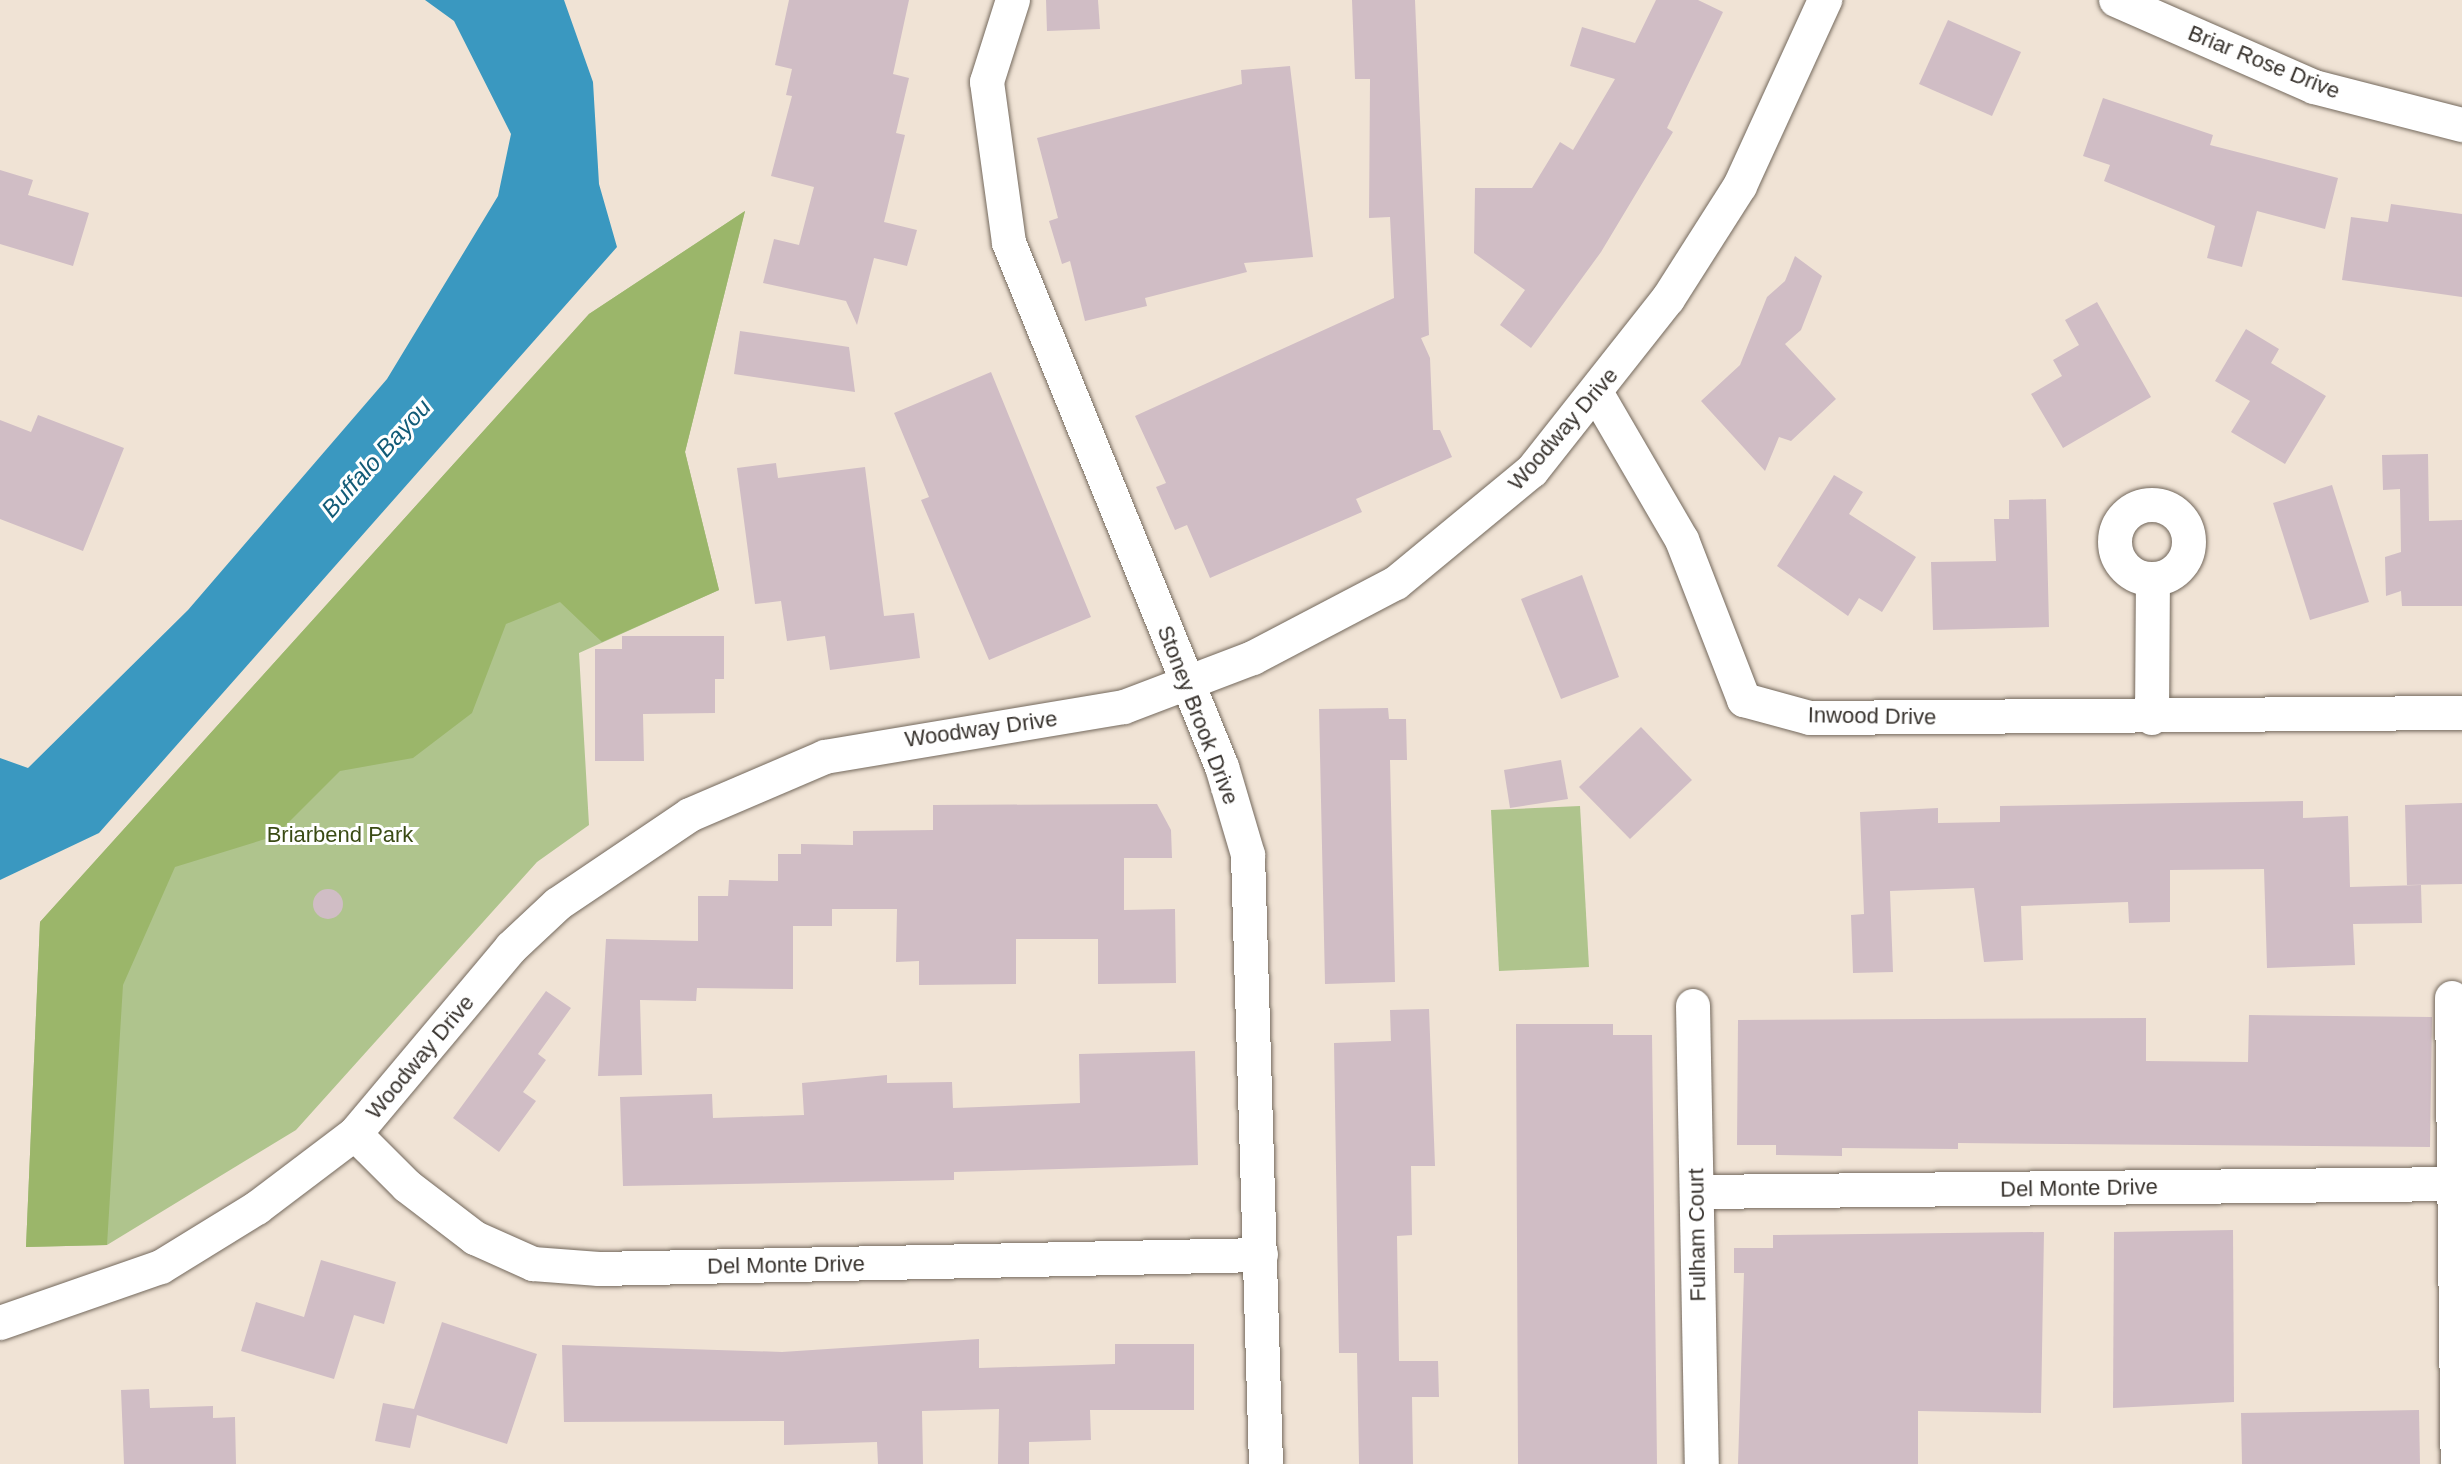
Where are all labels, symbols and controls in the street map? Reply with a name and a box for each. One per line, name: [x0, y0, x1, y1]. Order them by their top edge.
street label: Briar Rose Drive: [2184, 20, 2344, 104]
street label: Woodway Drive: [1503, 362, 1623, 496]
water label: Buffalo Bayou: [315, 393, 437, 523]
street label: Stoney Brook Drive: [1152, 622, 1244, 808]
street label: Inwood Drive: [1808, 702, 1936, 730]
street label: Woodway Drive: [903, 705, 1059, 753]
park label: Briarbend Park: [267, 822, 413, 848]
street label: Woodway Drive: [361, 990, 479, 1124]
street label: Fulham Court: [1683, 1168, 1711, 1302]
street label: Del Monte Drive: [2000, 1173, 2158, 1203]
street label: Del Monte Drive: [707, 1250, 865, 1280]

